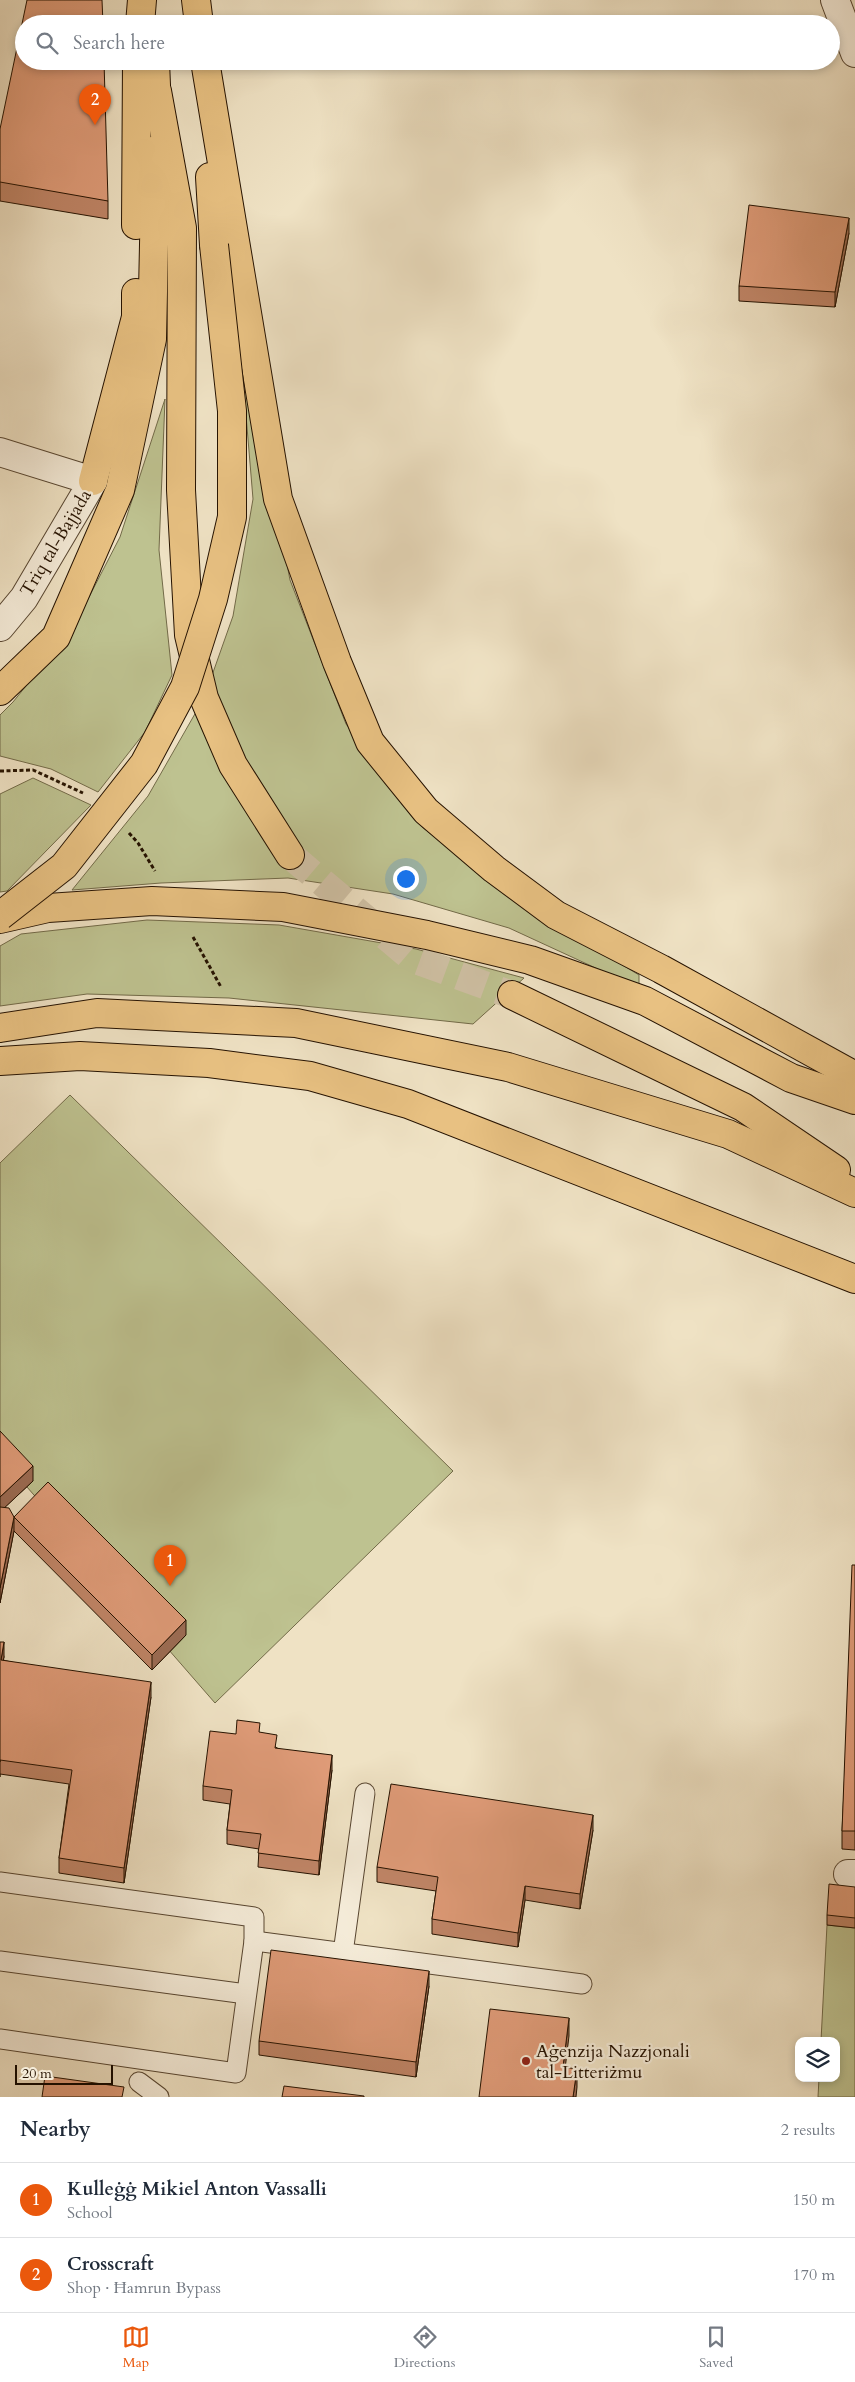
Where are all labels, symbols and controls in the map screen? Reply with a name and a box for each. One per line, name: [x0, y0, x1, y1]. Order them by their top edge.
search box: [15, 15, 840, 70]
icon: search: [33, 29, 61, 57]
text: Search here: [73, 30, 165, 56]
pin: 2: [79, 84, 111, 125]
street label: Triq tal-Bajjada: [14, 485, 98, 601]
your location: [393, 866, 419, 892]
pin: 1: [154, 1545, 186, 1586]
map controls: [795, 2037, 840, 2082]
button: layers: [795, 2037, 840, 2082]
place label: Aġenzija Nazzjonali tal-Litteriżmu: [536, 2039, 690, 2085]
marker: Aġenzija Nazzjonali tal-Litteriżmu: [520, 2055, 532, 2067]
scale bar: [15, 2062, 112, 2085]
text: 20 m: [22, 2064, 52, 2083]
text: Nearby: [20, 2115, 91, 2144]
text: 2 results: [781, 2119, 835, 2141]
text: Kulleġġ Mikiel Anton Vassalli: [67, 2176, 327, 2202]
text: 1: [32, 2189, 40, 2211]
text: 150 m: [793, 2189, 835, 2211]
text: School: [67, 2202, 112, 2224]
text: Crosscraft: [67, 2251, 154, 2277]
text: 2: [32, 2264, 40, 2286]
text: 170 m: [793, 2264, 835, 2286]
text: Shop · Ħamrun Bypass: [67, 2277, 221, 2299]
tab: Map: [122, 2323, 150, 2372]
tab: Directions: [394, 2323, 455, 2372]
tab: Saved: [699, 2323, 733, 2372]

